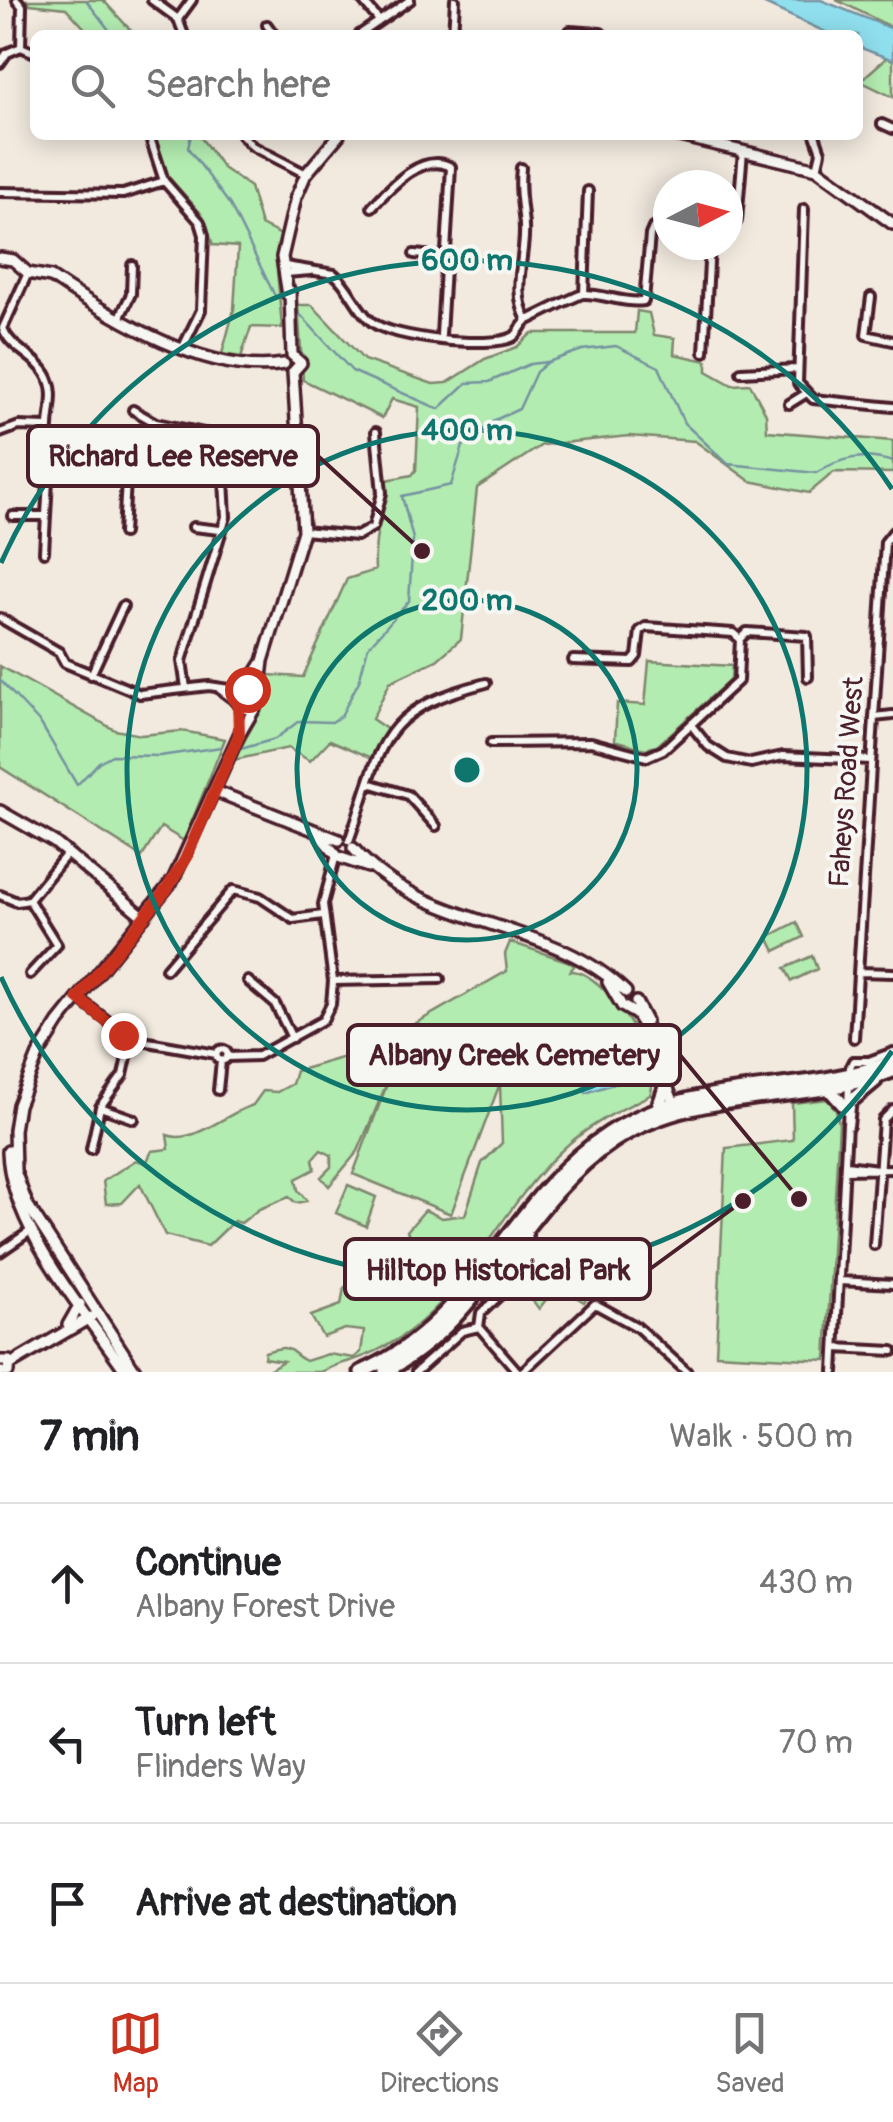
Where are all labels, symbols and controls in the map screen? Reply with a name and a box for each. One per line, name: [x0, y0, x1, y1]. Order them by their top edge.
search box: [30, 30, 863, 140]
icon: search: [65, 58, 120, 113]
text: Search here: [145, 61, 331, 109]
north arrow: [653, 170, 743, 260]
text: 600 m: [421, 242, 513, 279]
text: 400 m: [421, 412, 513, 449]
callout: Richard Lee Reserve: [28, 426, 318, 486]
text: Richard Lee Reserve: [48, 438, 299, 475]
text: 200 m: [422, 582, 512, 619]
route start: [225, 667, 271, 713]
street label: Faheys Road West: [822, 675, 872, 889]
centre of rings: [449, 752, 485, 788]
route end: [101, 1013, 147, 1059]
callout: Albany Creek Cemetery: [348, 1025, 680, 1085]
text: Albany Creek Cemetery: [368, 1037, 660, 1074]
callout: Hilltop Historical Park: [345, 1239, 650, 1299]
text: Hilltop Historical Park: [365, 1252, 631, 1289]
text: 7 min: [40, 1411, 139, 1463]
text: Walk · 500 m: [669, 1417, 853, 1457]
text: Continue: [135, 1539, 281, 1587]
icon: ahead: [40, 1556, 95, 1611]
text: 430 m: [759, 1563, 853, 1603]
text: Albany Forest Drive: [135, 1587, 395, 1627]
text: Turn left: [135, 1699, 276, 1747]
icon: left: [40, 1716, 95, 1771]
text: 70 m: [779, 1723, 853, 1763]
text: Flinders Way: [135, 1747, 306, 1787]
icon: arrive: [40, 1876, 95, 1931]
text: Arrive at destination: [135, 1879, 457, 1927]
tab: Map: [108, 2006, 163, 2101]
tab: Directions: [380, 2006, 499, 2101]
tab: Saved: [715, 2006, 785, 2101]

